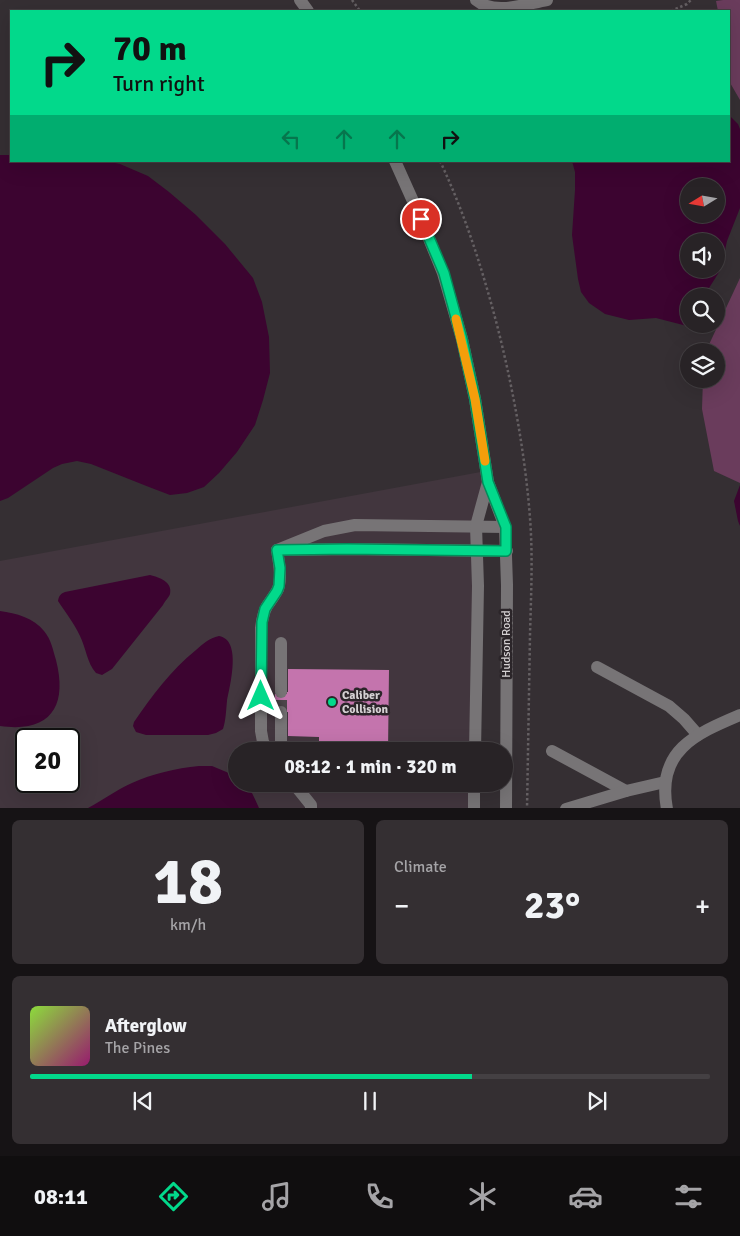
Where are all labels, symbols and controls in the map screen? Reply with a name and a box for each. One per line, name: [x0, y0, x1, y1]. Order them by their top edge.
text: 70 m: [113, 27, 187, 70]
icon: right: [30, 30, 95, 95]
text: Turn right: [113, 70, 205, 97]
icon: left: [277, 125, 305, 153]
icon: ahead: [330, 125, 358, 153]
icon: ahead: [383, 125, 411, 153]
icon: right: [436, 125, 464, 153]
north arrow: [680, 178, 725, 222]
map controls: [680, 178, 725, 388]
pin: [400, 198, 442, 240]
icon: arrive: [407, 205, 435, 233]
button: sound: [680, 233, 725, 278]
button: search: [680, 288, 725, 333]
button: layers: [680, 343, 725, 388]
street label: Hudson Road: [499, 610, 514, 678]
position arrow: [234, 669, 286, 721]
place label: Caliber Collision: [342, 688, 389, 717]
marker: Caliber Collision: [326, 696, 338, 708]
speed limit sign: 20: [15, 728, 80, 793]
text: 08:12 · 1 min · 320 m: [284, 755, 457, 779]
text: 18: [153, 842, 223, 922]
text: Climate: [394, 857, 447, 877]
text: 23°: [524, 882, 580, 929]
text: −: [394, 889, 409, 923]
text: +: [695, 889, 710, 923]
text: km/h: [170, 915, 206, 935]
text: Afterglow: [105, 1014, 187, 1038]
text: The Pines: [105, 1038, 170, 1058]
icon: previous: [129, 1087, 157, 1115]
icon: pause: [356, 1087, 384, 1115]
icon: next: [583, 1087, 611, 1115]
icon: directions: [156, 1179, 191, 1214]
icon: music: [259, 1179, 294, 1214]
icon: phone: [362, 1179, 397, 1214]
icon: climate: [465, 1179, 500, 1214]
icon: car: [568, 1179, 603, 1214]
icon: filters: [671, 1179, 706, 1214]
text: 08:11: [34, 1183, 88, 1210]

